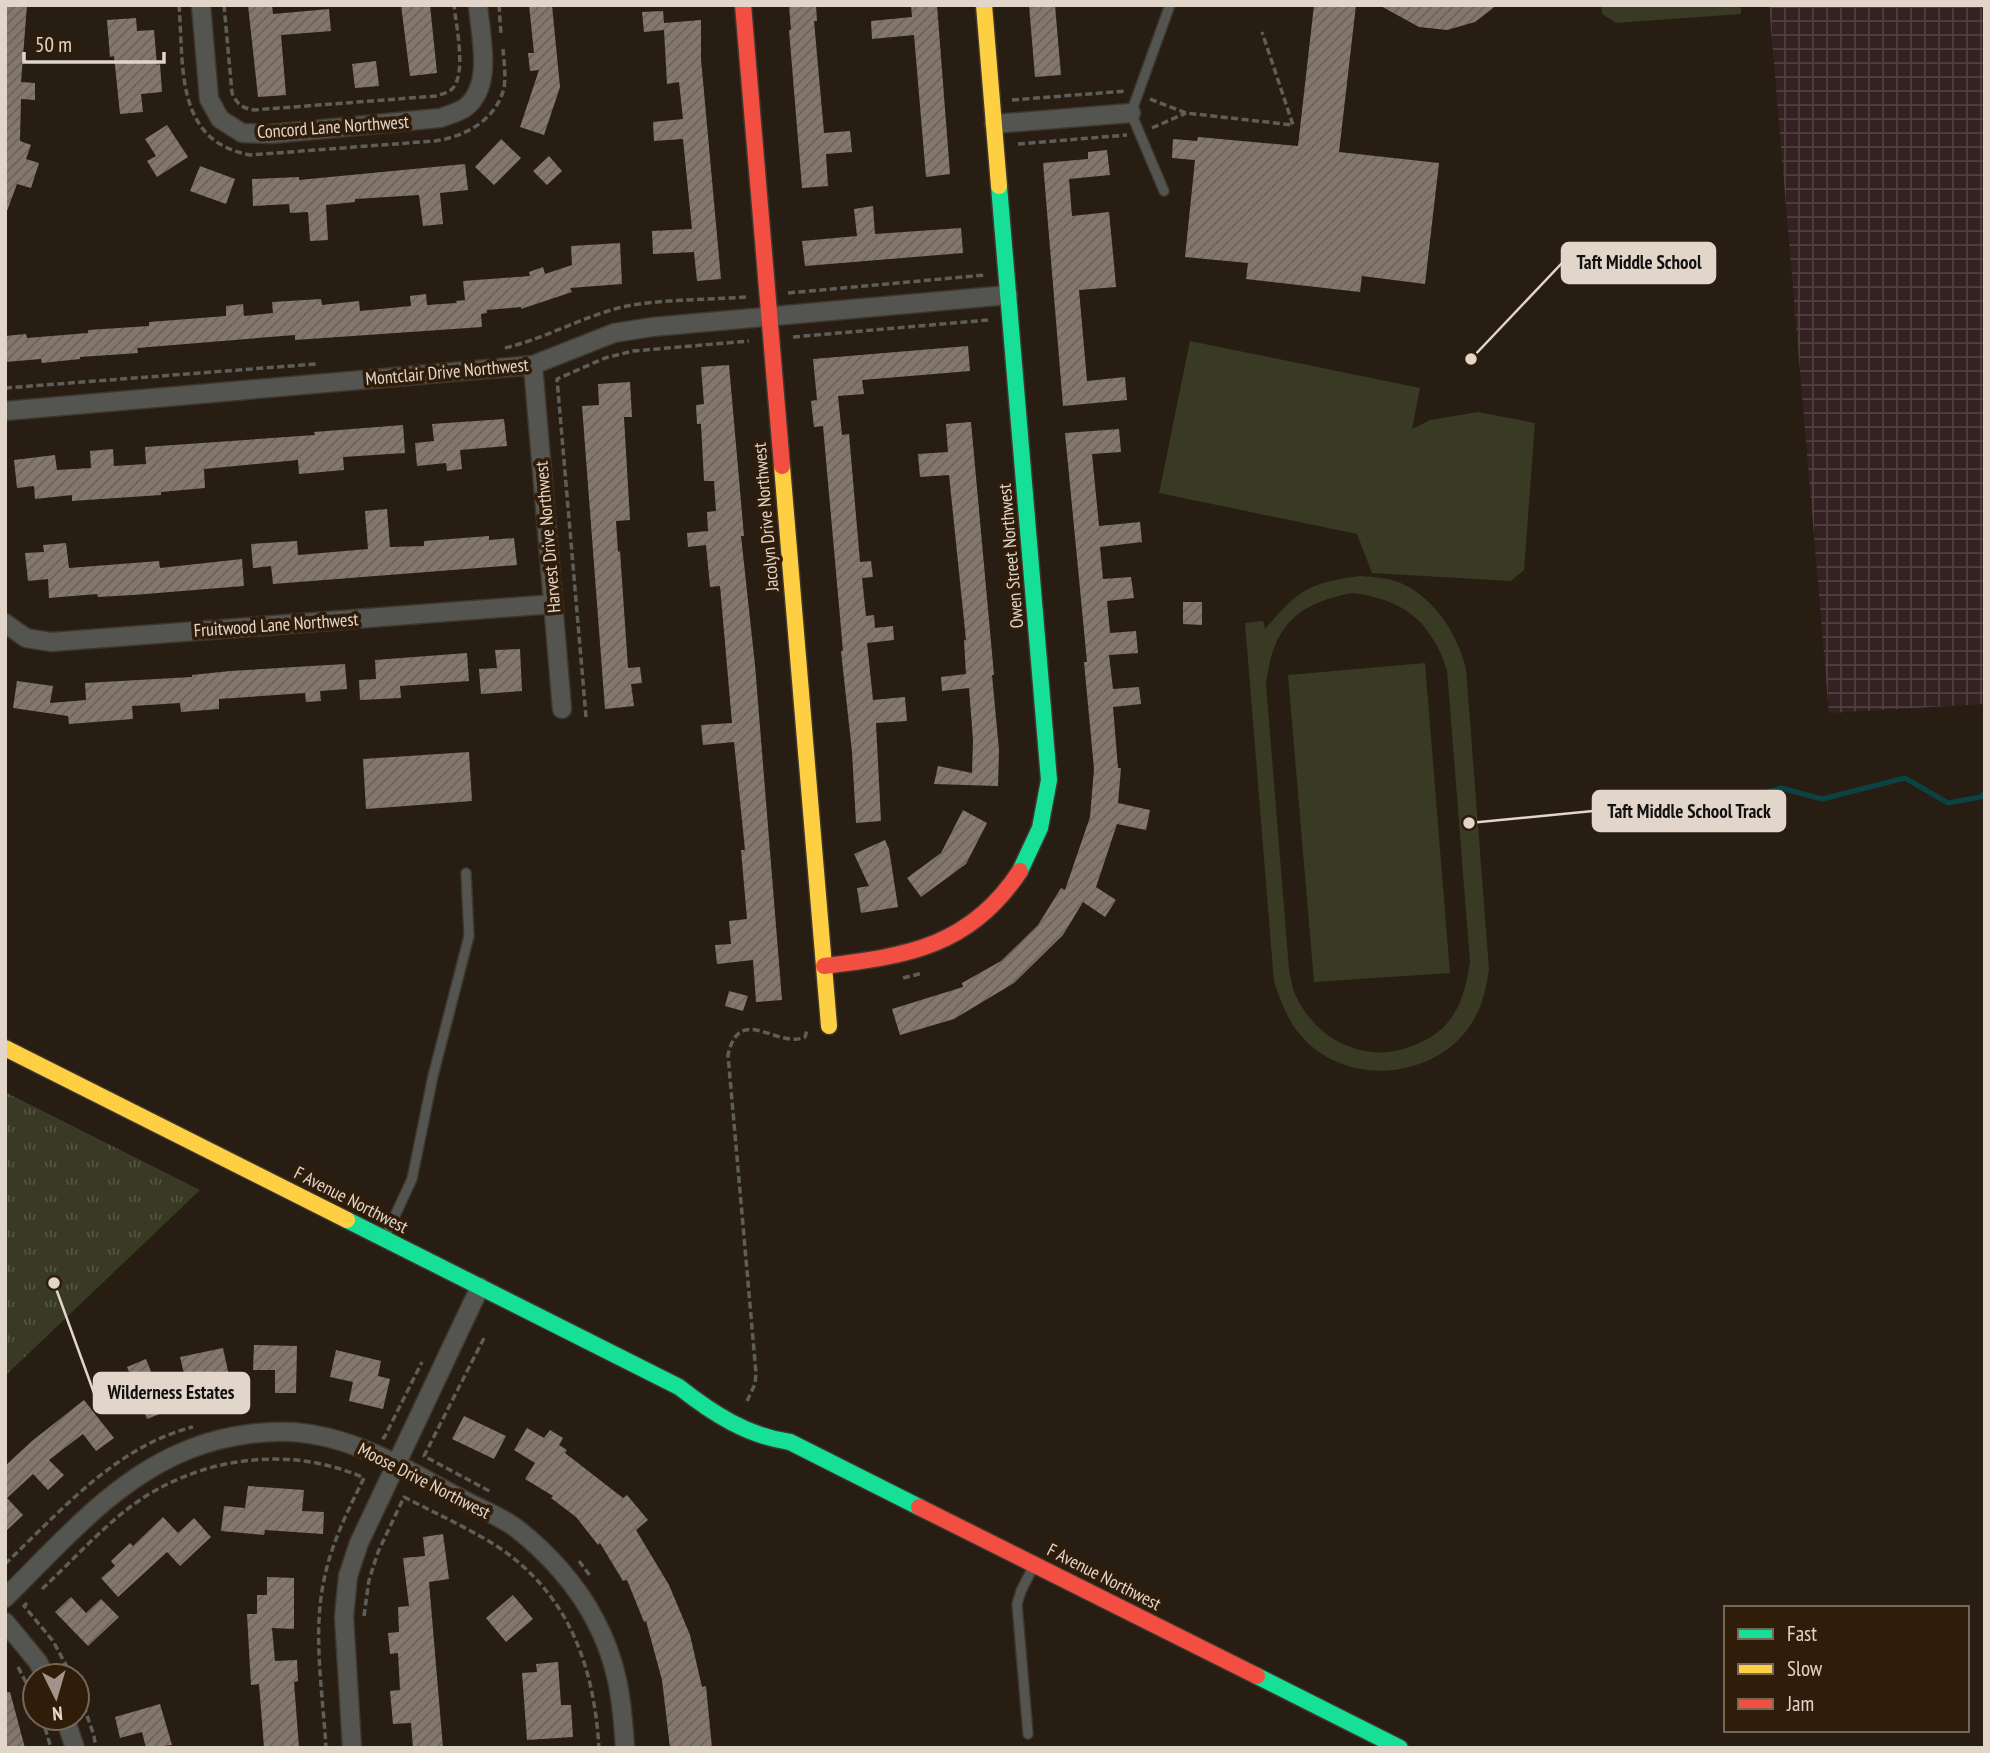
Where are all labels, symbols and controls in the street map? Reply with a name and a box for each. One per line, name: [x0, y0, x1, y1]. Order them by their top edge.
scale bar: [24, 21, 164, 65]
text: 50 m: [35, 31, 72, 58]
street label: Concord Lane Northwest: [256, 110, 410, 143]
callout: Taft Middle School: [1562, 243, 1715, 283]
text: Taft Middle School: [1576, 250, 1702, 274]
street label: Montclair Drive Northwest: [364, 353, 529, 390]
street label: Jacolyn Drive Northwest: [748, 442, 784, 593]
street label: Harvest Drive Northwest: [529, 460, 566, 614]
street label: Owen Street Northwest: [993, 483, 1028, 629]
street label: Fruitwood Lane Northwest: [193, 607, 359, 642]
callout: Taft Middle School Track: [1593, 791, 1785, 831]
text: Taft Middle School Track: [1607, 799, 1771, 823]
street label: F Avenue Northwest: [290, 1161, 412, 1238]
callout: Wilderness Estates: [94, 1373, 249, 1413]
text: Wilderness Estates: [106, 1380, 235, 1404]
street label: Moose Drive Northwest: [354, 1437, 494, 1524]
street label: F Avenue Northwest: [1043, 1538, 1165, 1615]
legend: [1724, 1606, 1969, 1732]
text: Fast: [1787, 1620, 1817, 1647]
text: Slow: [1787, 1655, 1823, 1682]
north arrow: [21, 1662, 91, 1732]
text: Jam: [1786, 1690, 1814, 1717]
text: N: [51, 1702, 64, 1726]

